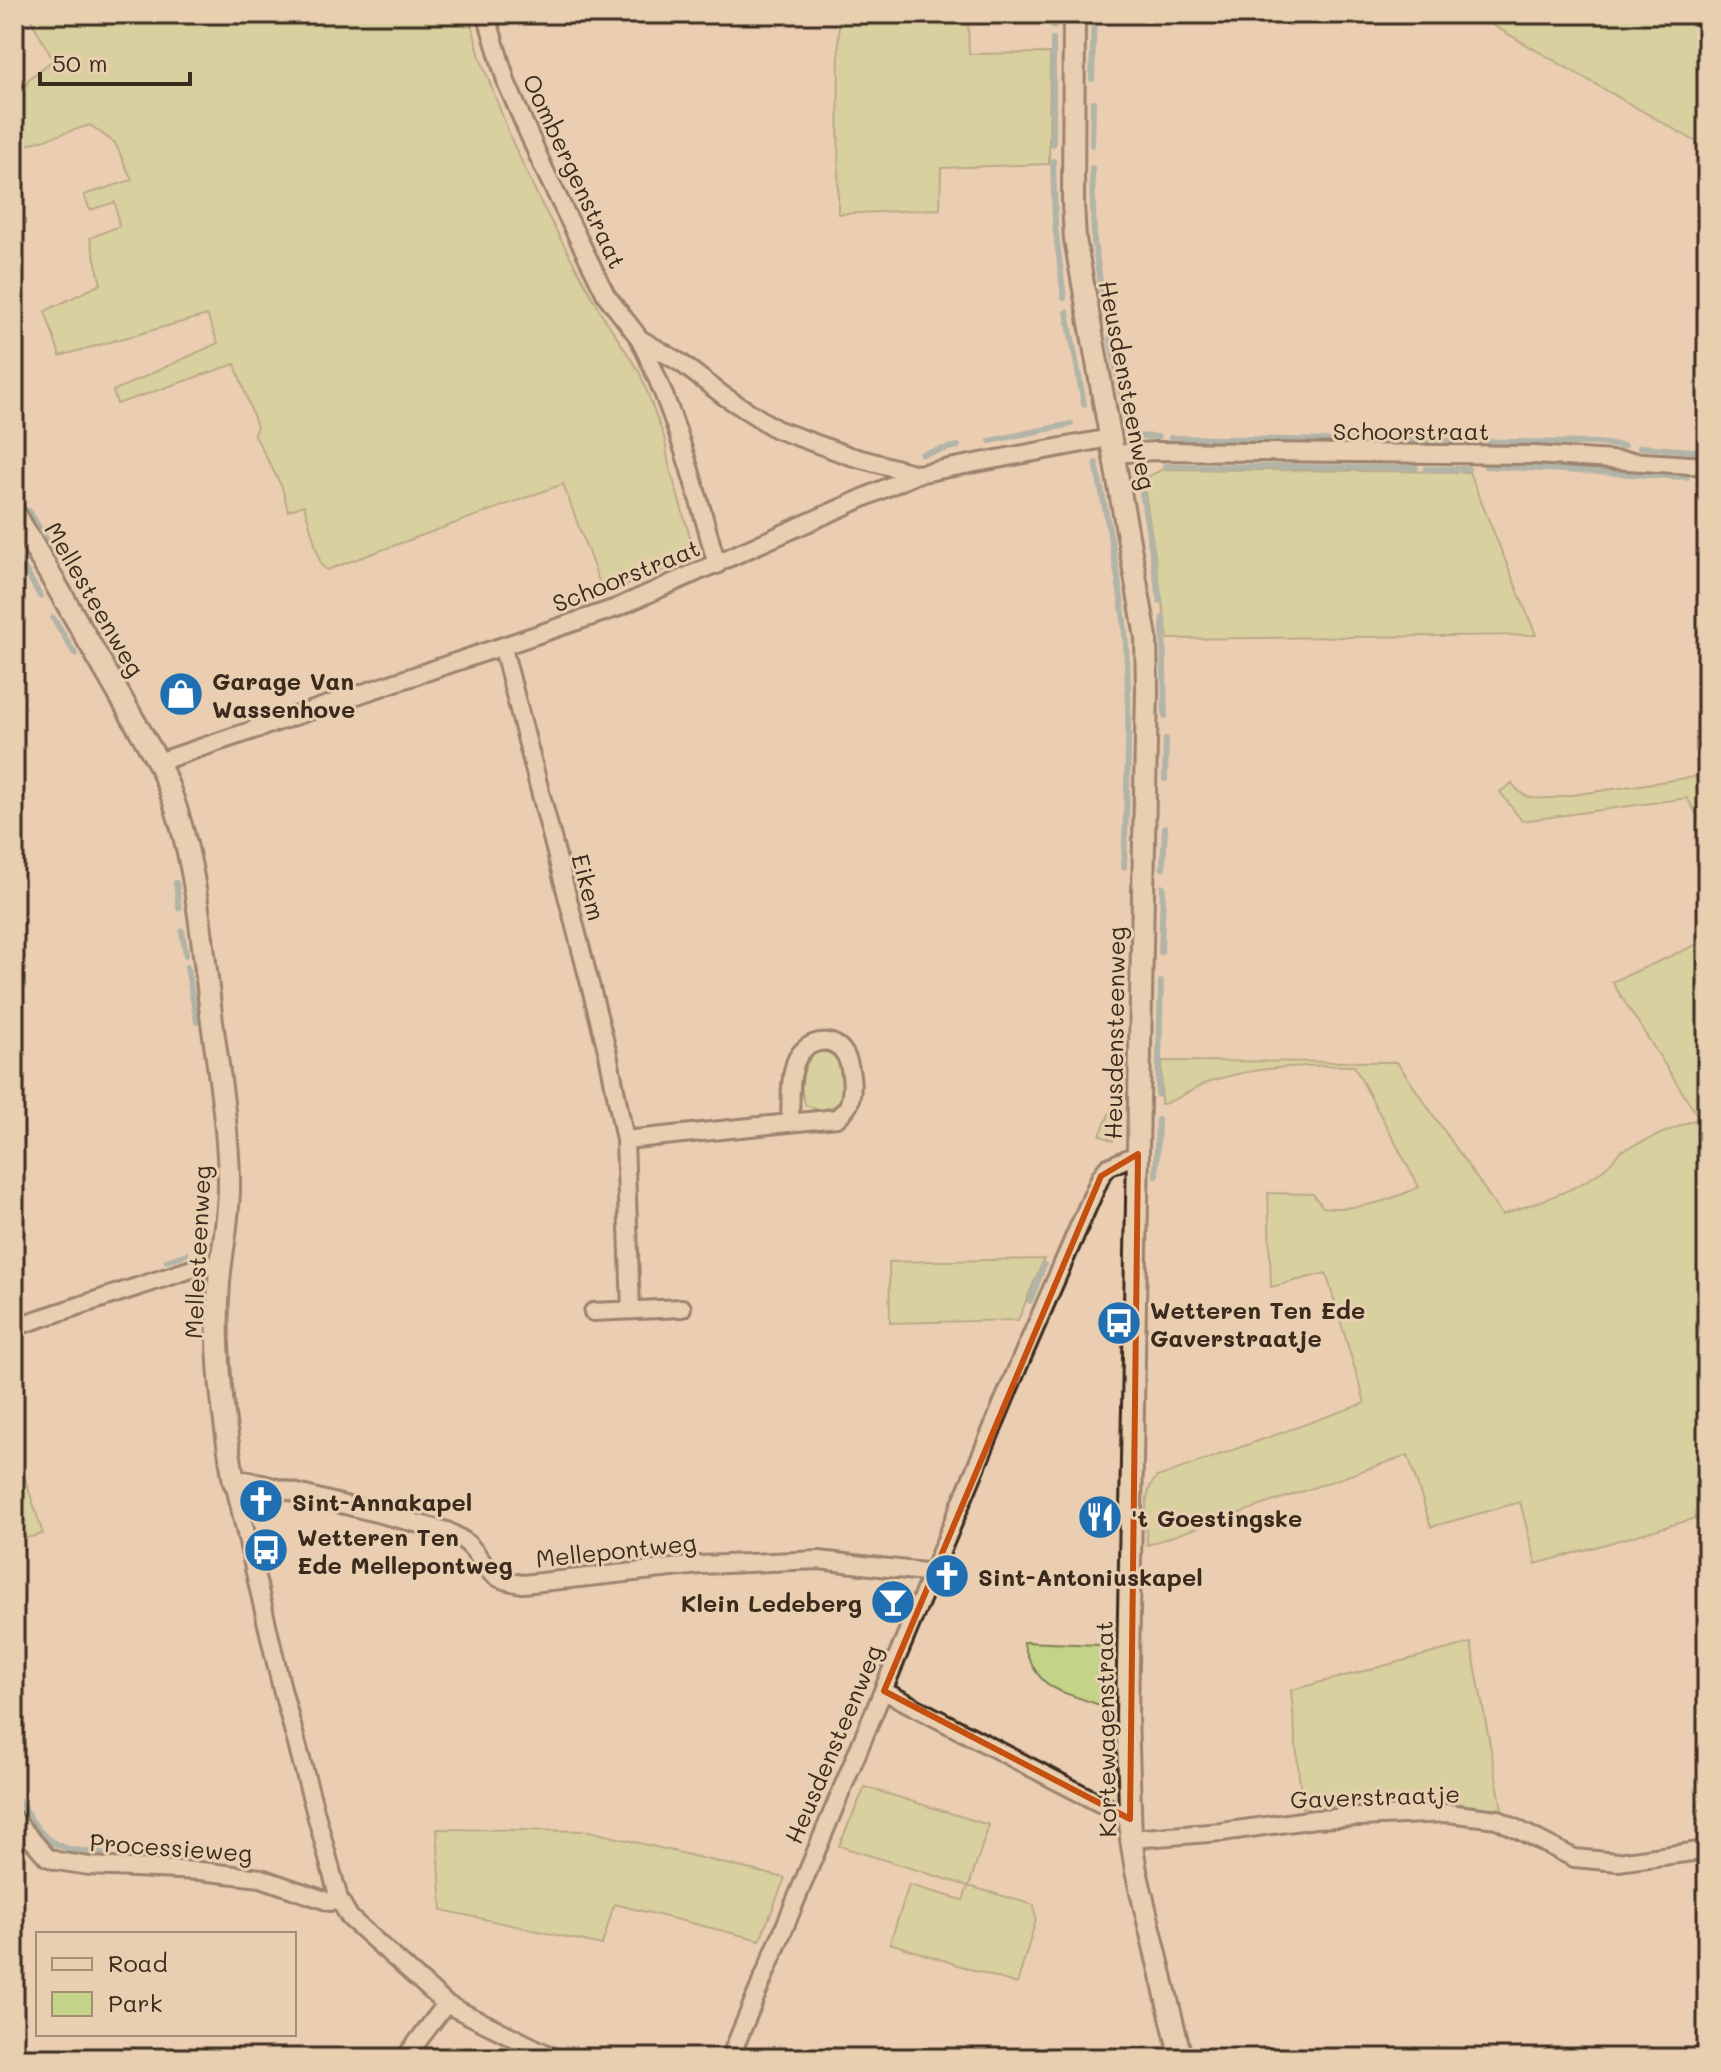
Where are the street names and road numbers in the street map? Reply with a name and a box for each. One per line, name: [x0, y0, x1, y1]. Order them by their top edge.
street label: Oombergenstraat: [516, 69, 634, 273]
street label: Heusdensteenweg: [1092, 278, 1164, 492]
street label: Schoorstraat: [1333, 415, 1489, 446]
street label: Mellesteenweg: [38, 516, 152, 682]
street label: Schoorstraat: [548, 531, 704, 619]
street label: Eikem: [565, 850, 613, 924]
street label: Heusdensteenweg: [1097, 926, 1131, 1140]
street label: Mellesteenweg: [177, 1165, 217, 1339]
street label: Mellepontweg: [534, 1526, 698, 1574]
street label: Kortewagenstraat: [1088, 1620, 1122, 1838]
street label: Heusdensteenweg: [777, 1640, 889, 1848]
street label: Gaverstraatje: [1290, 1778, 1460, 1814]
street label: Processieweg: [89, 1826, 253, 1868]

